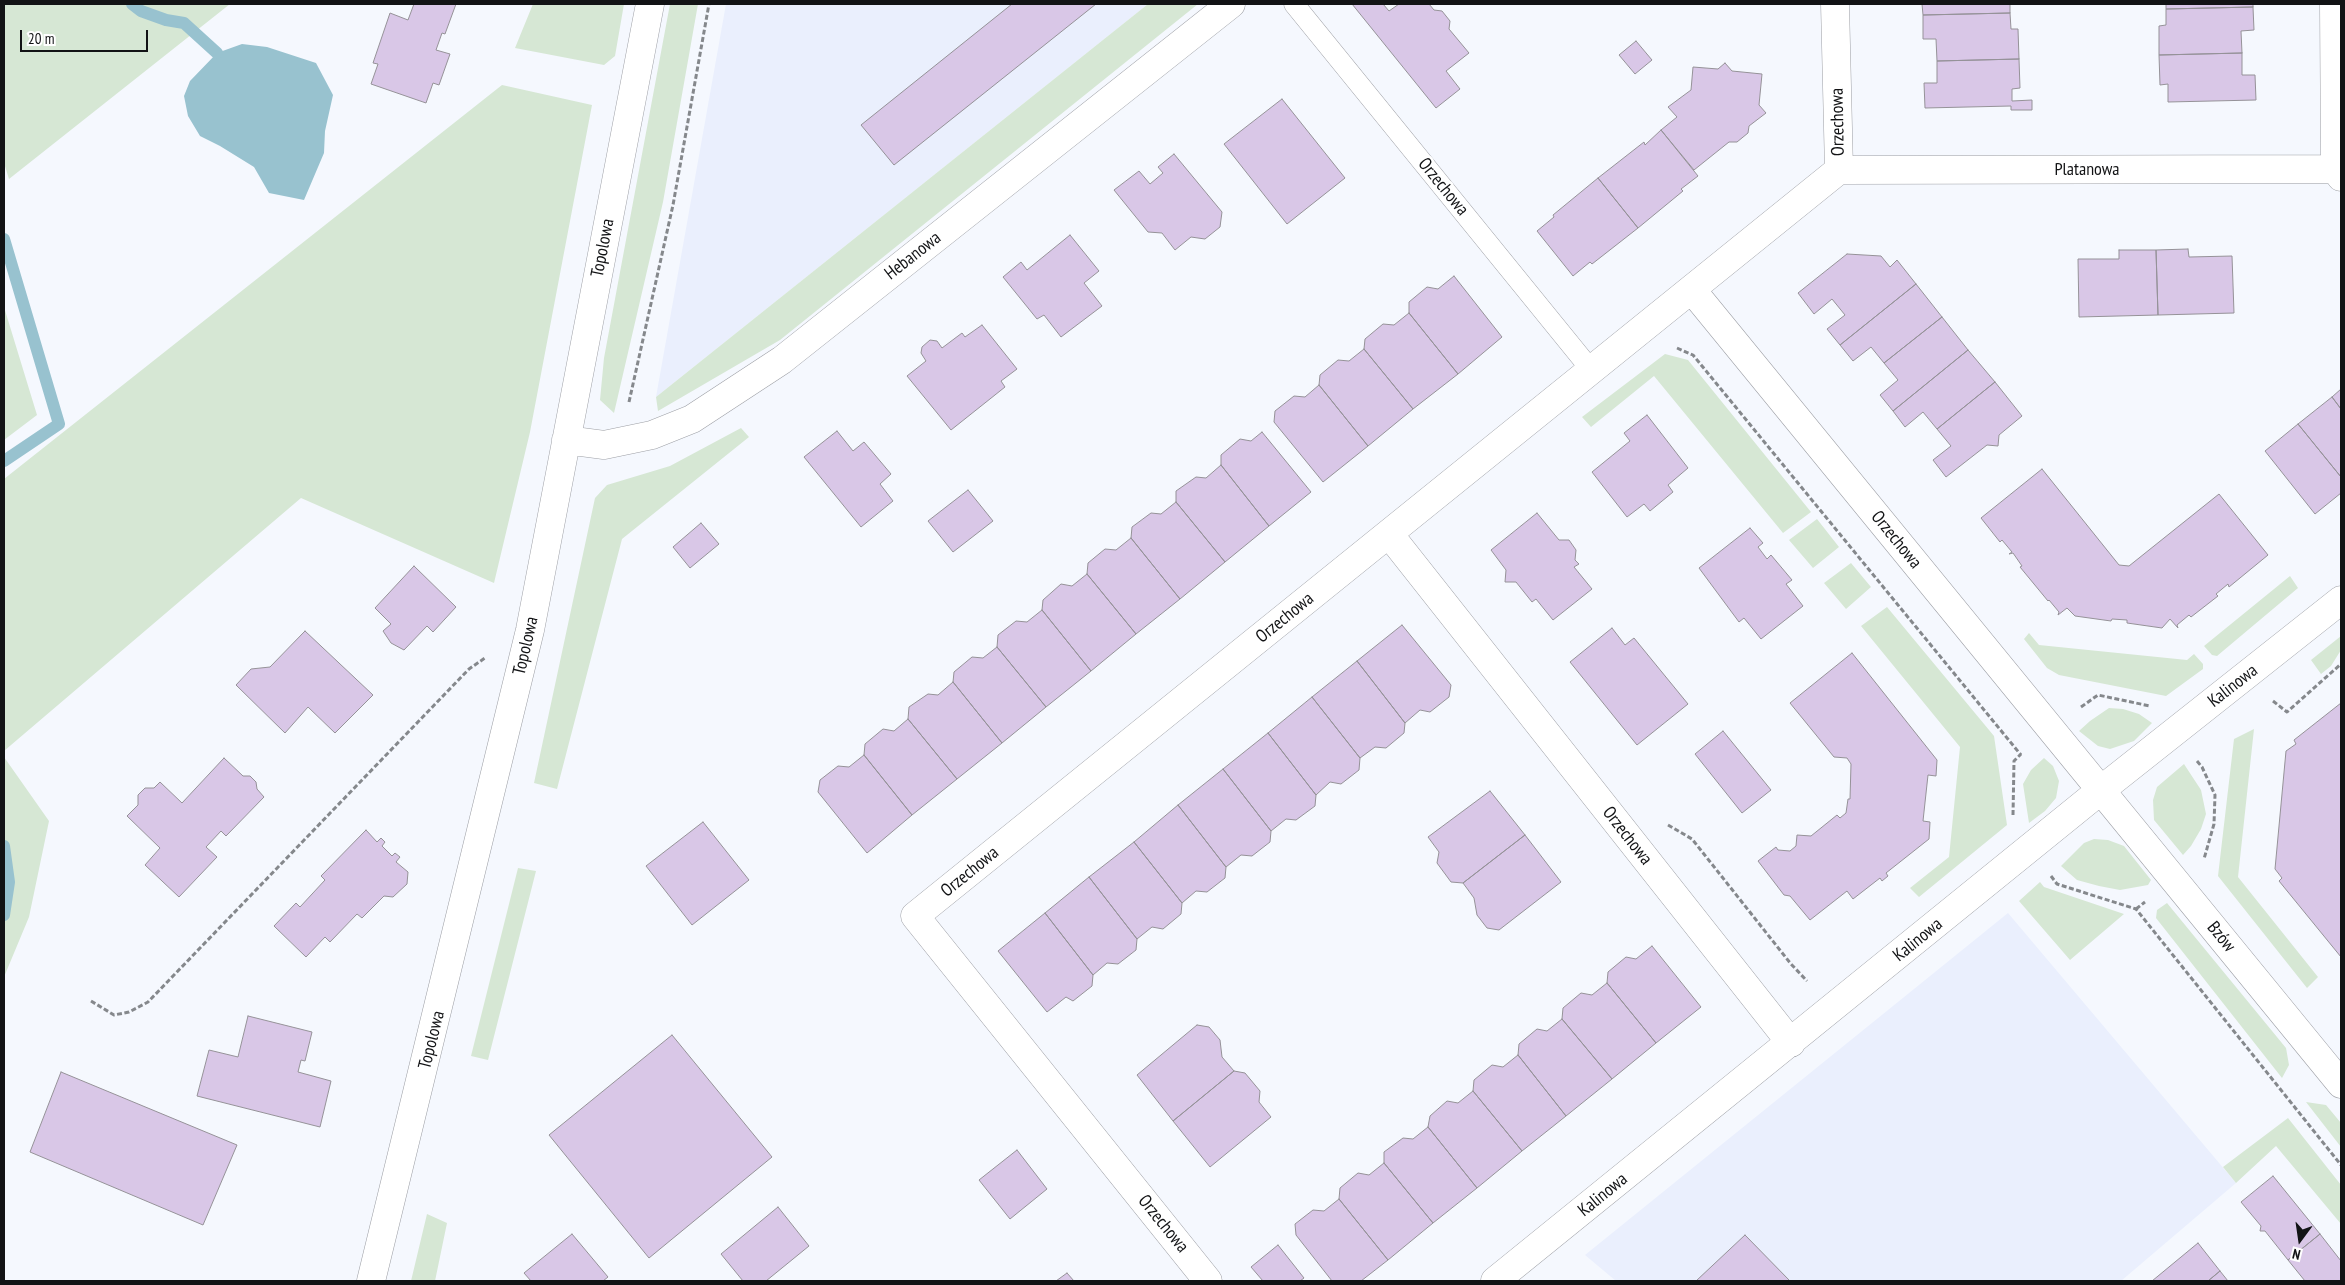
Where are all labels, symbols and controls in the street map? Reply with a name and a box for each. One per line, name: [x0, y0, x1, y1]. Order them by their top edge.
scale bar: [22, 20, 150, 52]
text: 20 m: [28, 29, 54, 48]
street label: Orzechowa: [1827, 88, 1849, 156]
street label: Orzechowa: [1413, 154, 1473, 220]
street label: Platanowa: [2055, 159, 2119, 181]
street label: Topolowa: [587, 217, 619, 279]
street label: Hebanowa: [881, 227, 945, 285]
street label: Orzechowa: [1866, 507, 1926, 573]
street label: Orzechowa: [1252, 588, 1318, 648]
street label: Topolowa: [509, 615, 543, 677]
street label: Kalinowa: [2204, 660, 2262, 712]
street label: Orzechowa: [1598, 803, 1656, 869]
street label: Orzechowa: [937, 842, 1003, 902]
street label: Kalinowa: [1889, 914, 1947, 966]
street label: Bzów: [2202, 917, 2240, 957]
street label: Topolowa: [414, 1009, 450, 1071]
street label: Kalinowa: [1574, 1169, 1632, 1221]
street label: Orzechowa: [1133, 1191, 1193, 1257]
north arrow: [2275, 1215, 2325, 1265]
text: N: [2291, 1245, 2302, 1264]

